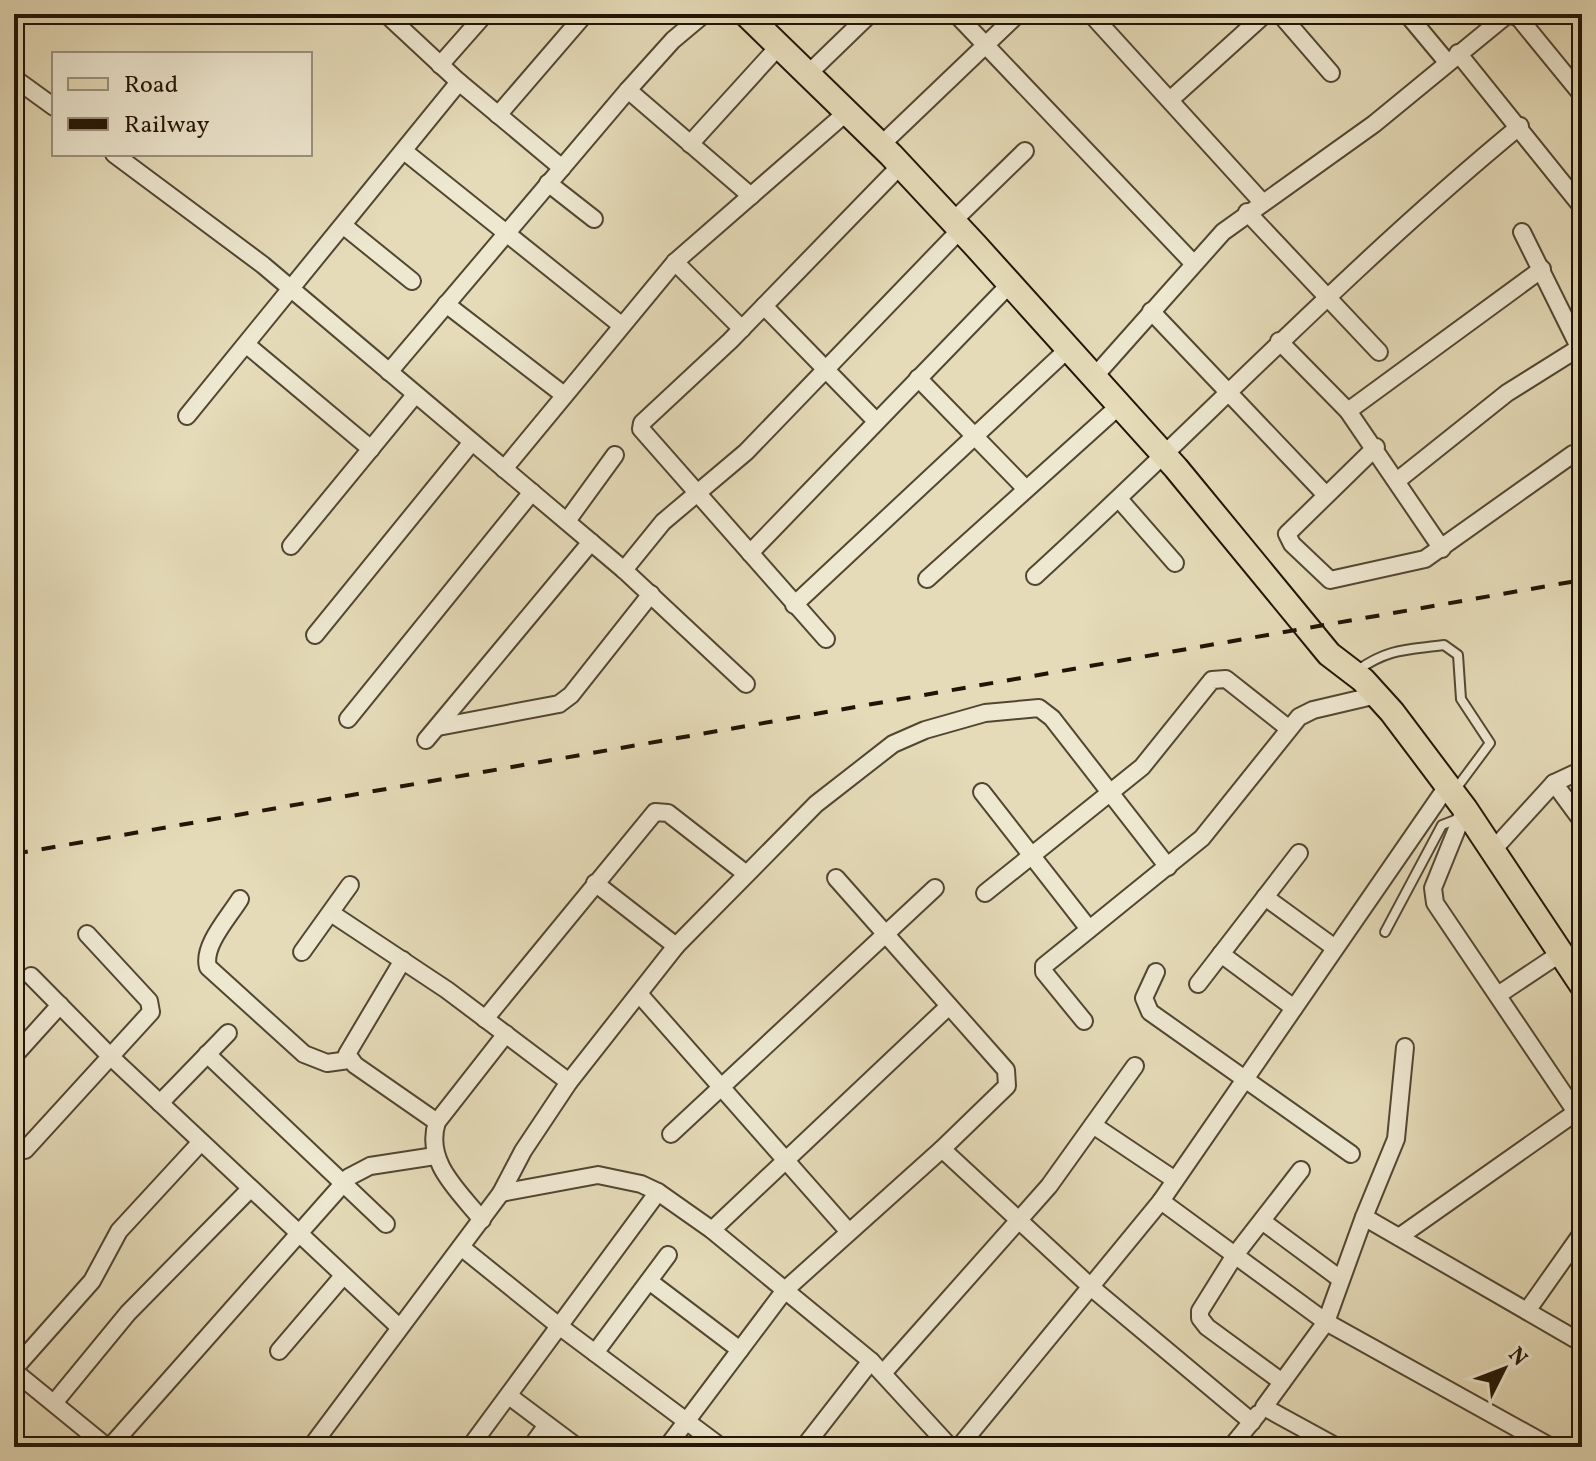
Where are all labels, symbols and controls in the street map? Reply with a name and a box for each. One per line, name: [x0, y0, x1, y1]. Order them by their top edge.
legend: [52, 52, 312, 156]
text: Road: [124, 69, 178, 103]
text: Railway: [124, 109, 210, 143]
north arrow: [1464, 1329, 1544, 1409]
text: N: [1500, 1341, 1534, 1374]

